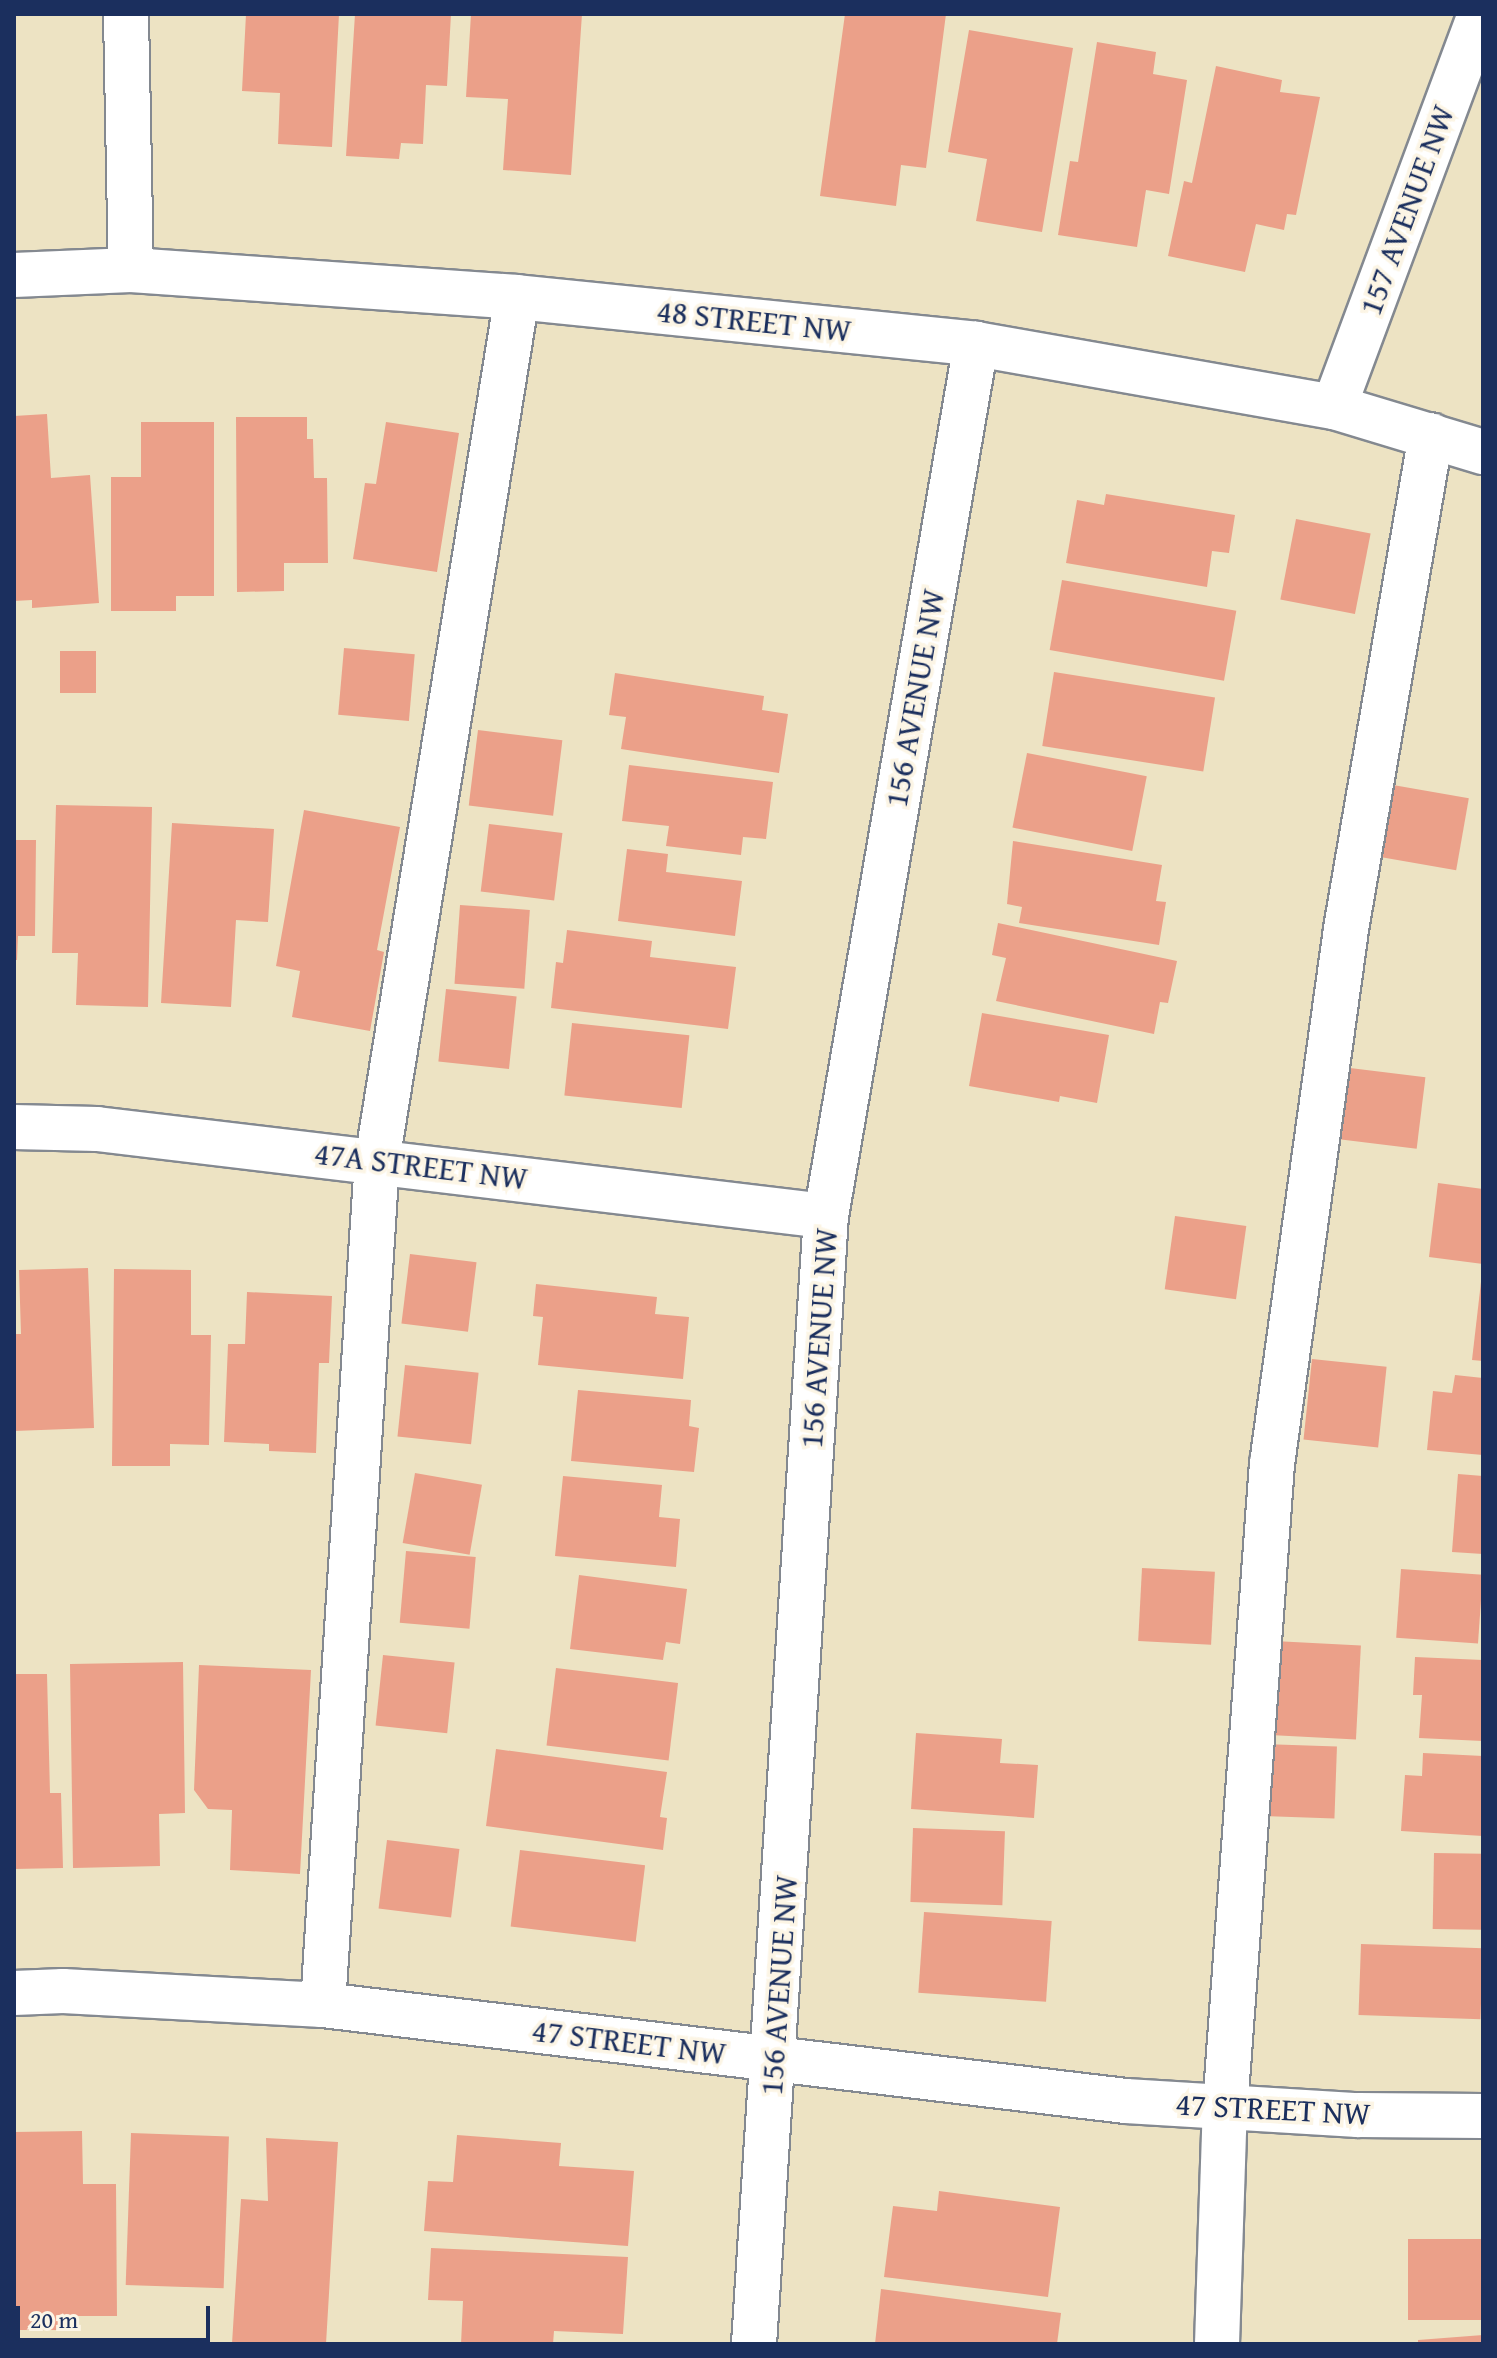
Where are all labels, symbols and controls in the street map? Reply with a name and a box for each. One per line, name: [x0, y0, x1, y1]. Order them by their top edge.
street label: 157 AVENUE NW: [1351, 100, 1463, 320]
street label: 48 STREET NW: [655, 292, 853, 350]
street label: 156 AVENUE NW: [877, 586, 953, 810]
street label: 47A STREET NW: [312, 1134, 530, 1198]
street label: 156 AVENUE NW: [792, 1227, 846, 1449]
street label: 156 AVENUE NW: [752, 1874, 806, 2096]
street label: 47 STREET NW: [530, 2011, 728, 2073]
street label: 47 STREET NW: [1174, 2085, 1372, 2133]
scale bar: [20, 2290, 214, 2340]
text: 20 m: [30, 2302, 78, 2337]

